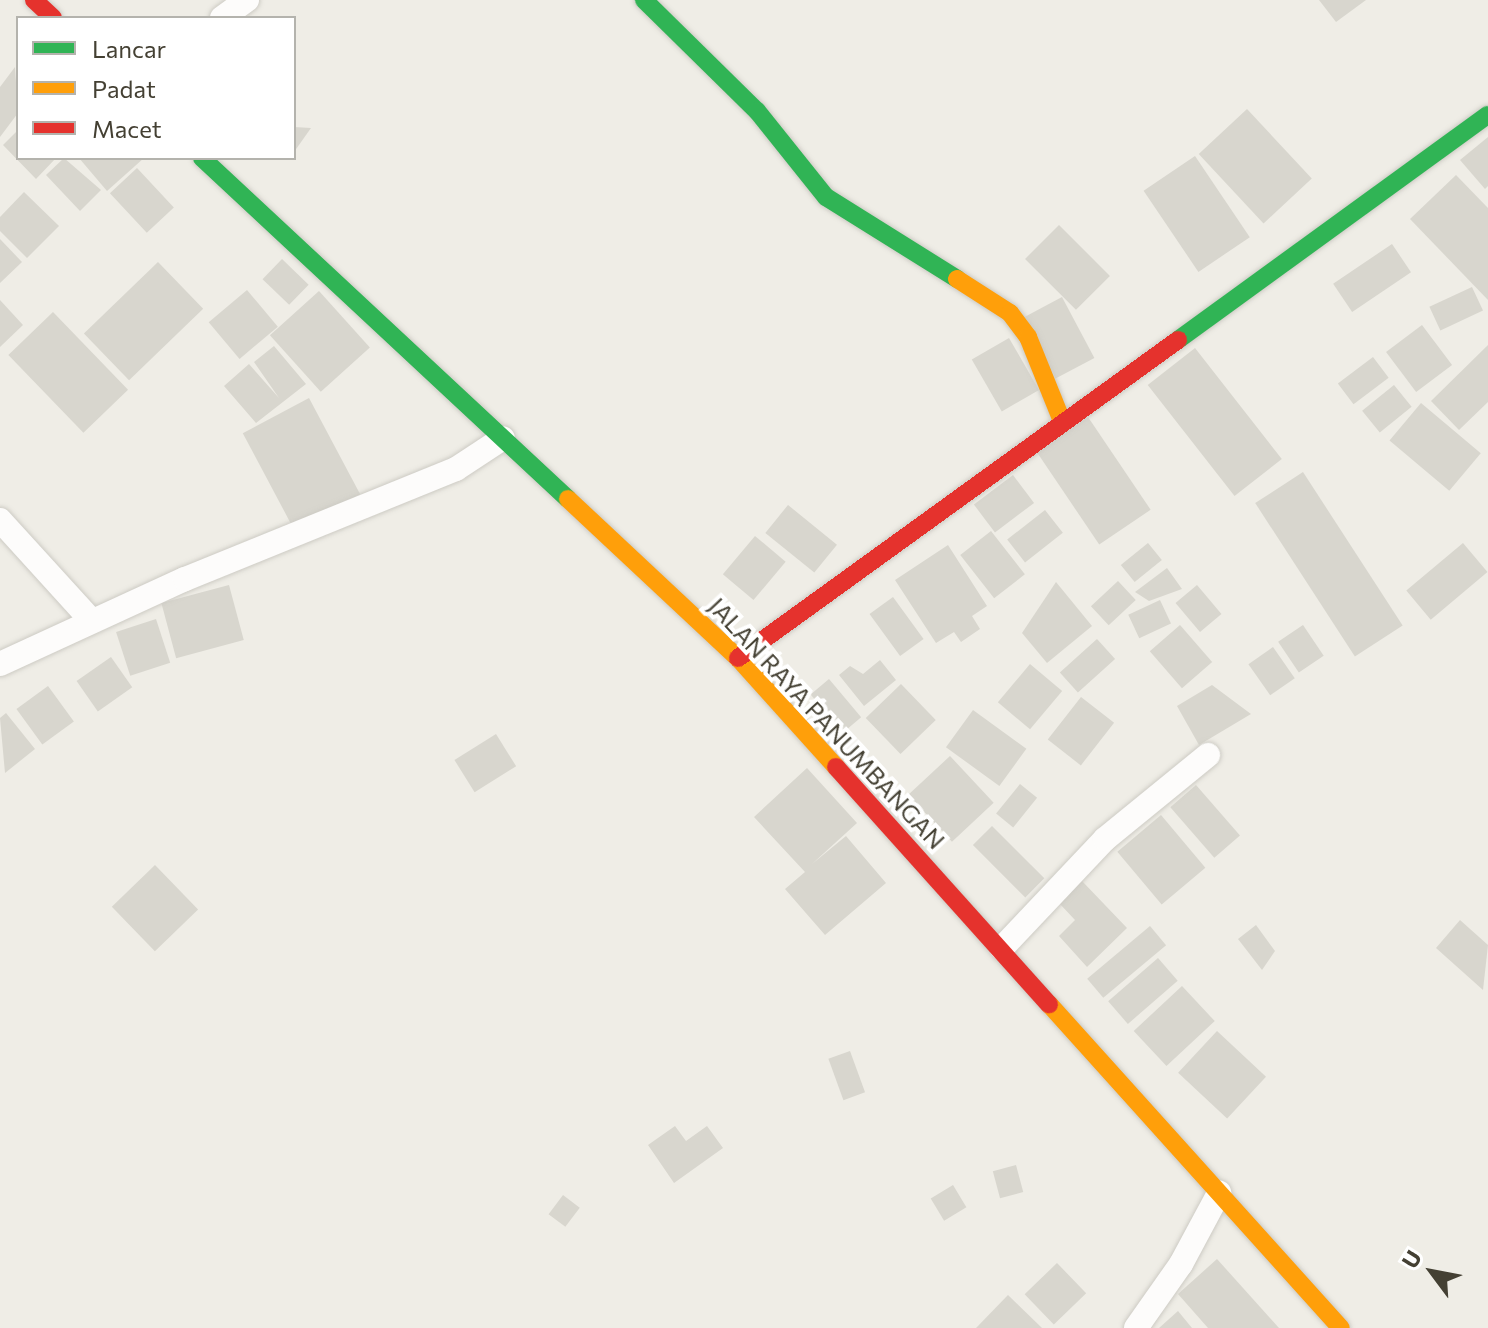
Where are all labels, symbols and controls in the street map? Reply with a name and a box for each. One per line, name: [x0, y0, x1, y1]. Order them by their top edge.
legend: [16, 16, 296, 160]
text: Lancar: [92, 34, 166, 63]
text: Padat: [92, 74, 156, 103]
text: Macet: [92, 114, 162, 143]
street label: JALAN RAYA PANUMBANGAN: [703, 591, 951, 855]
north arrow: [1392, 1232, 1472, 1312]
text: U: [1396, 1245, 1427, 1273]

